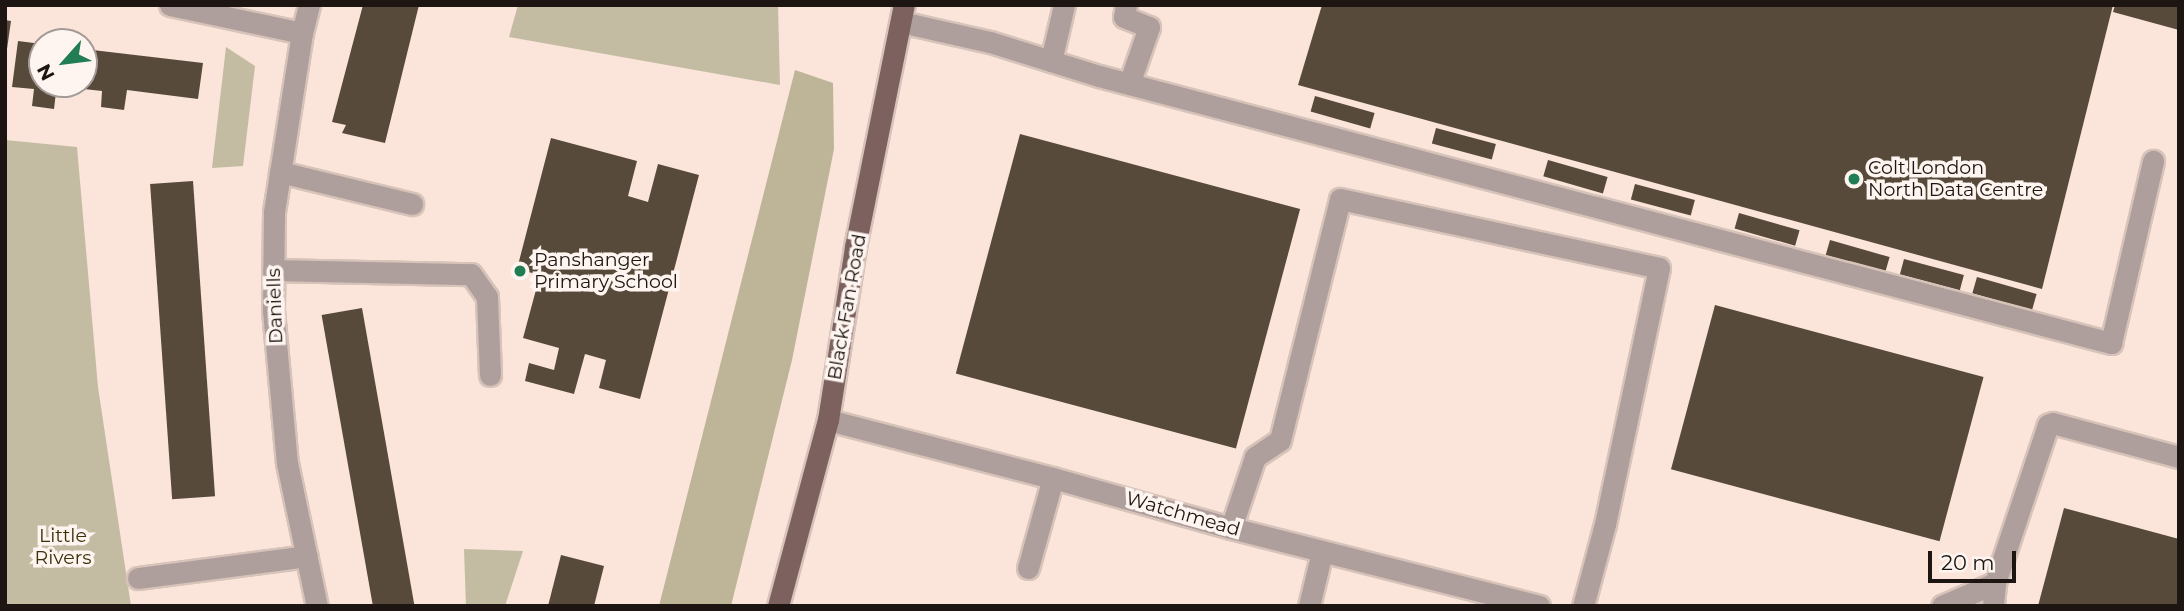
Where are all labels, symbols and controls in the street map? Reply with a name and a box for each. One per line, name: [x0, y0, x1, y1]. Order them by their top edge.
north arrow: [28, 28, 98, 98]
text: N: [32, 60, 60, 84]
place label: Colt London North Data Centre: [1868, 157, 2043, 201]
marker: Colt London North Data Centre: [1846, 171, 1862, 187]
street label: Black Fan Road: [823, 232, 871, 382]
place label: Panshanger Primary School: [534, 249, 678, 293]
marker: Panshanger Primary School: [512, 263, 528, 279]
street label: Daniells: [262, 268, 288, 344]
street label: Watchmead: [1123, 487, 1243, 541]
park label: Little Rivers: [34, 525, 92, 569]
scale bar: [1932, 538, 2020, 582]
text: 20 m: [1941, 550, 1995, 575]

